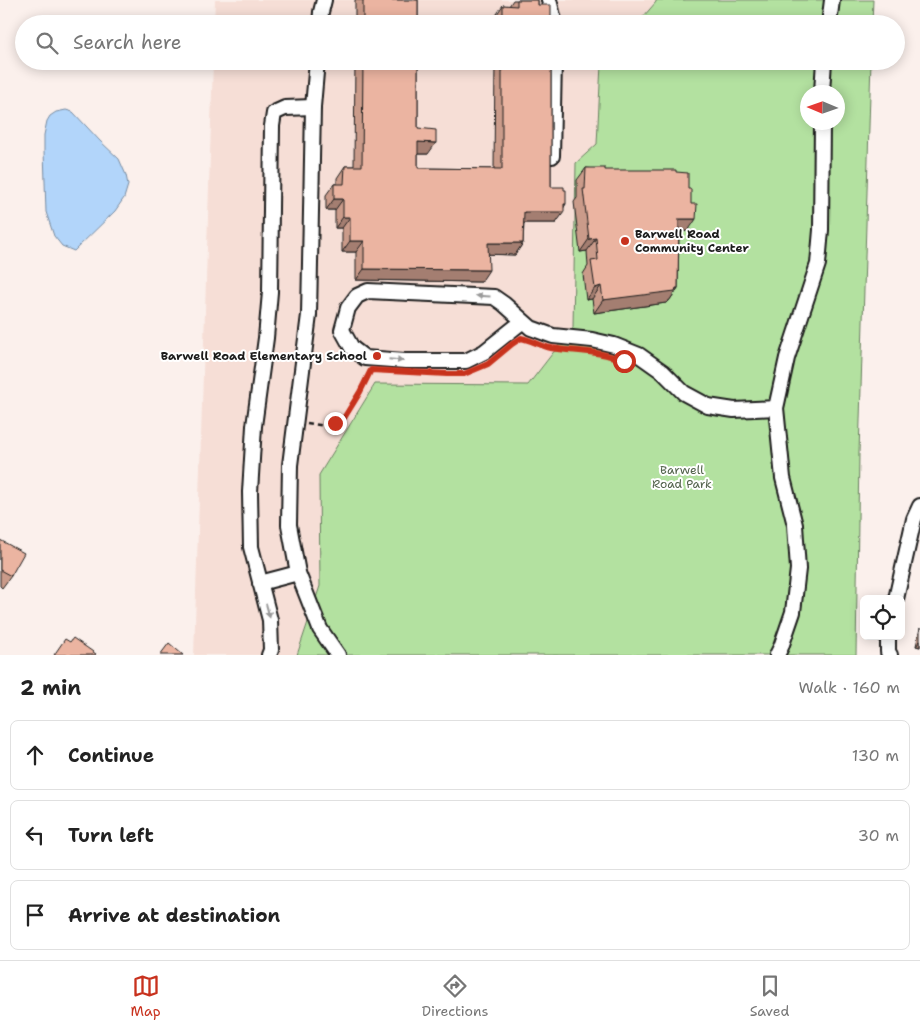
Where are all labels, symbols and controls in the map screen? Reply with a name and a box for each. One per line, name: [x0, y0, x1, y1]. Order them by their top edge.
search box: [15, 15, 905, 70]
icon: search: [33, 29, 61, 57]
text: Search here: [73, 30, 182, 55]
north arrow: [800, 85, 845, 130]
place label: Barwell Road Community Center: [635, 226, 750, 256]
marker: Barwell Road Community Center: [619, 235, 631, 247]
one-way arrow: [475, 292, 491, 300]
place label: Barwell Road Elementary School: [161, 348, 367, 364]
marker: Barwell Road Elementary School: [371, 350, 383, 362]
route start: [613, 350, 636, 373]
one-way arrow: [388, 357, 404, 365]
route end: [324, 412, 347, 435]
park label: Barwell Road Park: [652, 462, 712, 492]
map controls: [860, 595, 905, 640]
button: locate: [860, 595, 905, 640]
one-way arrow: [264, 604, 272, 619]
text: 2 min: [20, 674, 81, 702]
text: Walk · 160 m: [799, 677, 900, 698]
icon: ahead: [21, 741, 49, 769]
text: Continue: [68, 743, 154, 768]
text: 130 m: [852, 745, 899, 766]
icon: left: [21, 821, 49, 849]
text: Turn left: [68, 823, 154, 848]
text: 30 m: [858, 825, 899, 846]
icon: arrive: [21, 901, 49, 929]
text: Arrive at destination: [68, 903, 280, 928]
tab: Map: [131, 972, 161, 1020]
tab: Directions: [422, 972, 488, 1020]
tab: Saved: [750, 972, 789, 1020]

